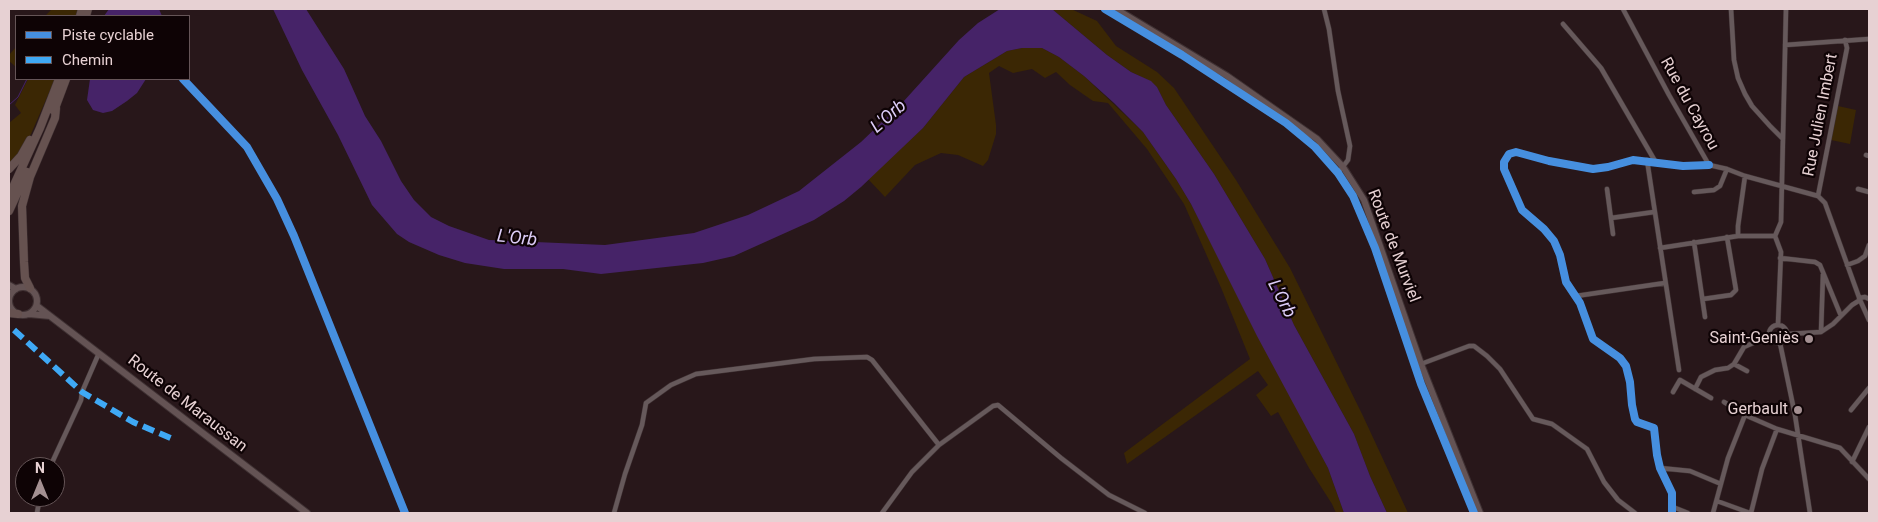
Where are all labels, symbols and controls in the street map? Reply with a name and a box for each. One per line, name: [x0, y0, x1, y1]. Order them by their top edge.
legend: [15, 15, 190, 80]
text: Piste cyclable: [62, 26, 154, 44]
text: Chemin: [62, 51, 113, 69]
street label: Rue Julien Imbert: [1800, 52, 1842, 178]
street label: Rue du Cayrou: [1656, 54, 1722, 154]
water label: L'Orb: [867, 96, 911, 138]
street label: Route de Murviel: [1363, 187, 1423, 305]
water label: L'Orb: [496, 226, 538, 252]
water label: L'Orb: [1262, 276, 1300, 322]
place label: Saint-Geniès: [1710, 329, 1799, 349]
marker: Saint-Geniès: [1803, 333, 1815, 345]
street label: Route de Maraussan: [123, 351, 251, 457]
place label: Gerbault: [1728, 400, 1788, 420]
marker: Gerbault: [1792, 404, 1804, 416]
north arrow: [15, 457, 65, 507]
text: N: [35, 460, 45, 476]

